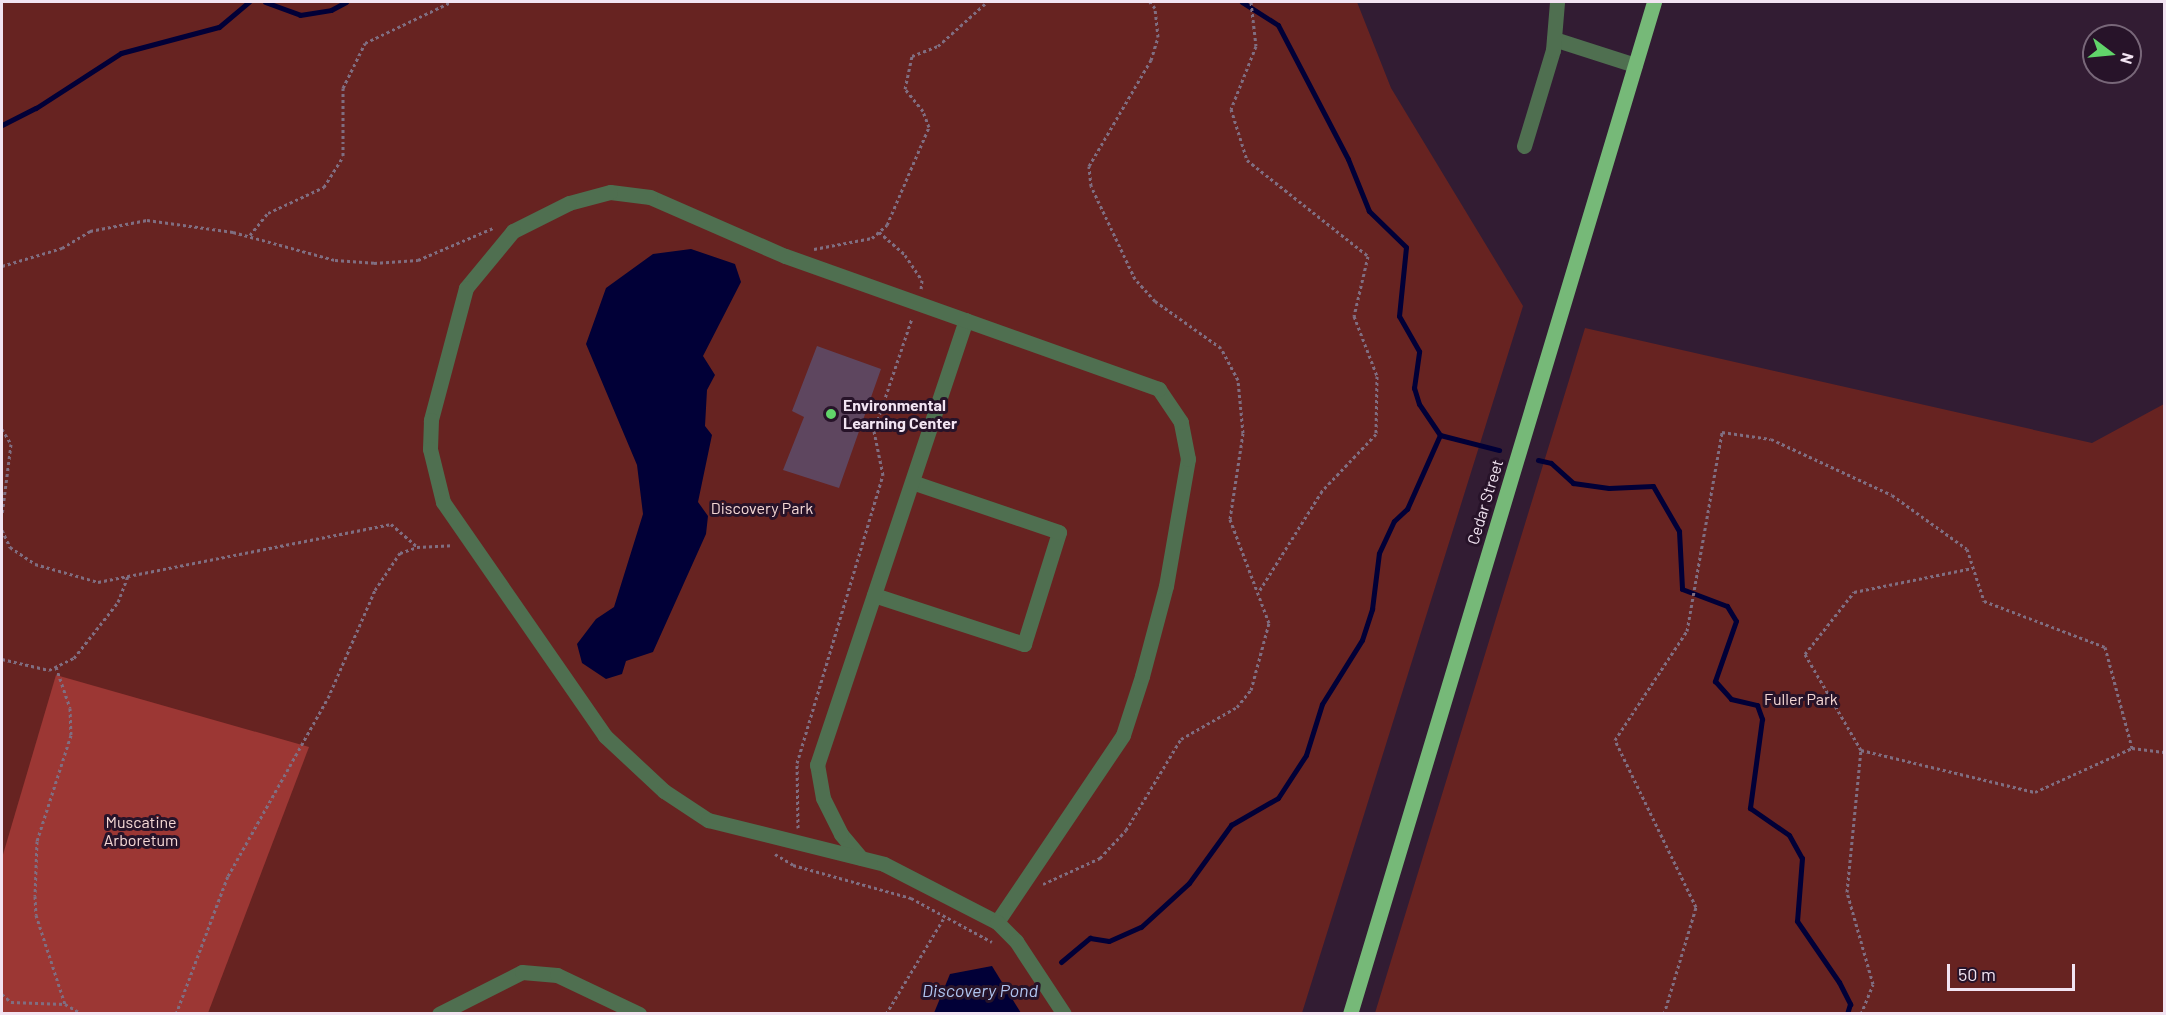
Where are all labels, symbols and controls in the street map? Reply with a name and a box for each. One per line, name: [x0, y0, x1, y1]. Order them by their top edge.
north arrow: [2082, 24, 2142, 84]
text: N: [2117, 51, 2138, 66]
place label: Environmental Learning Center: [843, 395, 957, 433]
marker: Environmental Learning Center: [824, 407, 838, 421]
street label: Cedar Street: [1463, 457, 1507, 547]
park label: Discovery Park: [711, 498, 813, 518]
park label: Fuller Park: [1764, 689, 1838, 709]
park label: Muscatine Arboretum: [104, 812, 178, 850]
scale bar: [1950, 952, 2078, 990]
text: 50 m: [1958, 963, 1996, 985]
water label: Discovery Pond: [922, 979, 1038, 1001]

